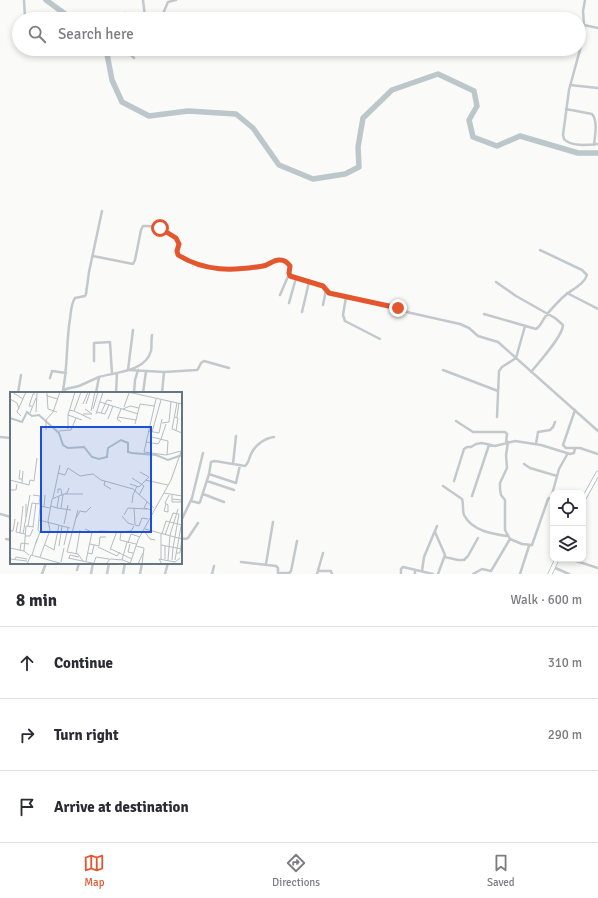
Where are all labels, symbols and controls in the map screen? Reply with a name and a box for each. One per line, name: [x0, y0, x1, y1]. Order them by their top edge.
search box: [12, 12, 586, 56]
icon: search: [26, 23, 48, 45]
text: Search here: [58, 25, 134, 43]
route start: [151, 219, 169, 237]
route end: [389, 299, 407, 317]
inset map: [10, 392, 182, 564]
map controls: [550, 490, 586, 562]
button: locate: [550, 490, 586, 526]
button: layers: [550, 526, 586, 562]
text: 8 min: [16, 590, 57, 611]
text: Walk · 600 m: [511, 592, 582, 608]
icon: ahead: [16, 652, 38, 674]
text: Continue: [54, 654, 113, 672]
text: 310 m: [548, 655, 582, 671]
icon: right: [16, 724, 38, 746]
text: Turn right: [54, 726, 119, 744]
text: 290 m: [548, 727, 582, 743]
icon: arrive: [16, 796, 38, 818]
text: Arrive at destination: [54, 798, 189, 816]
tab: Map: [83, 852, 105, 889]
tab: Directions: [272, 852, 320, 889]
tab: Saved: [487, 852, 515, 889]

